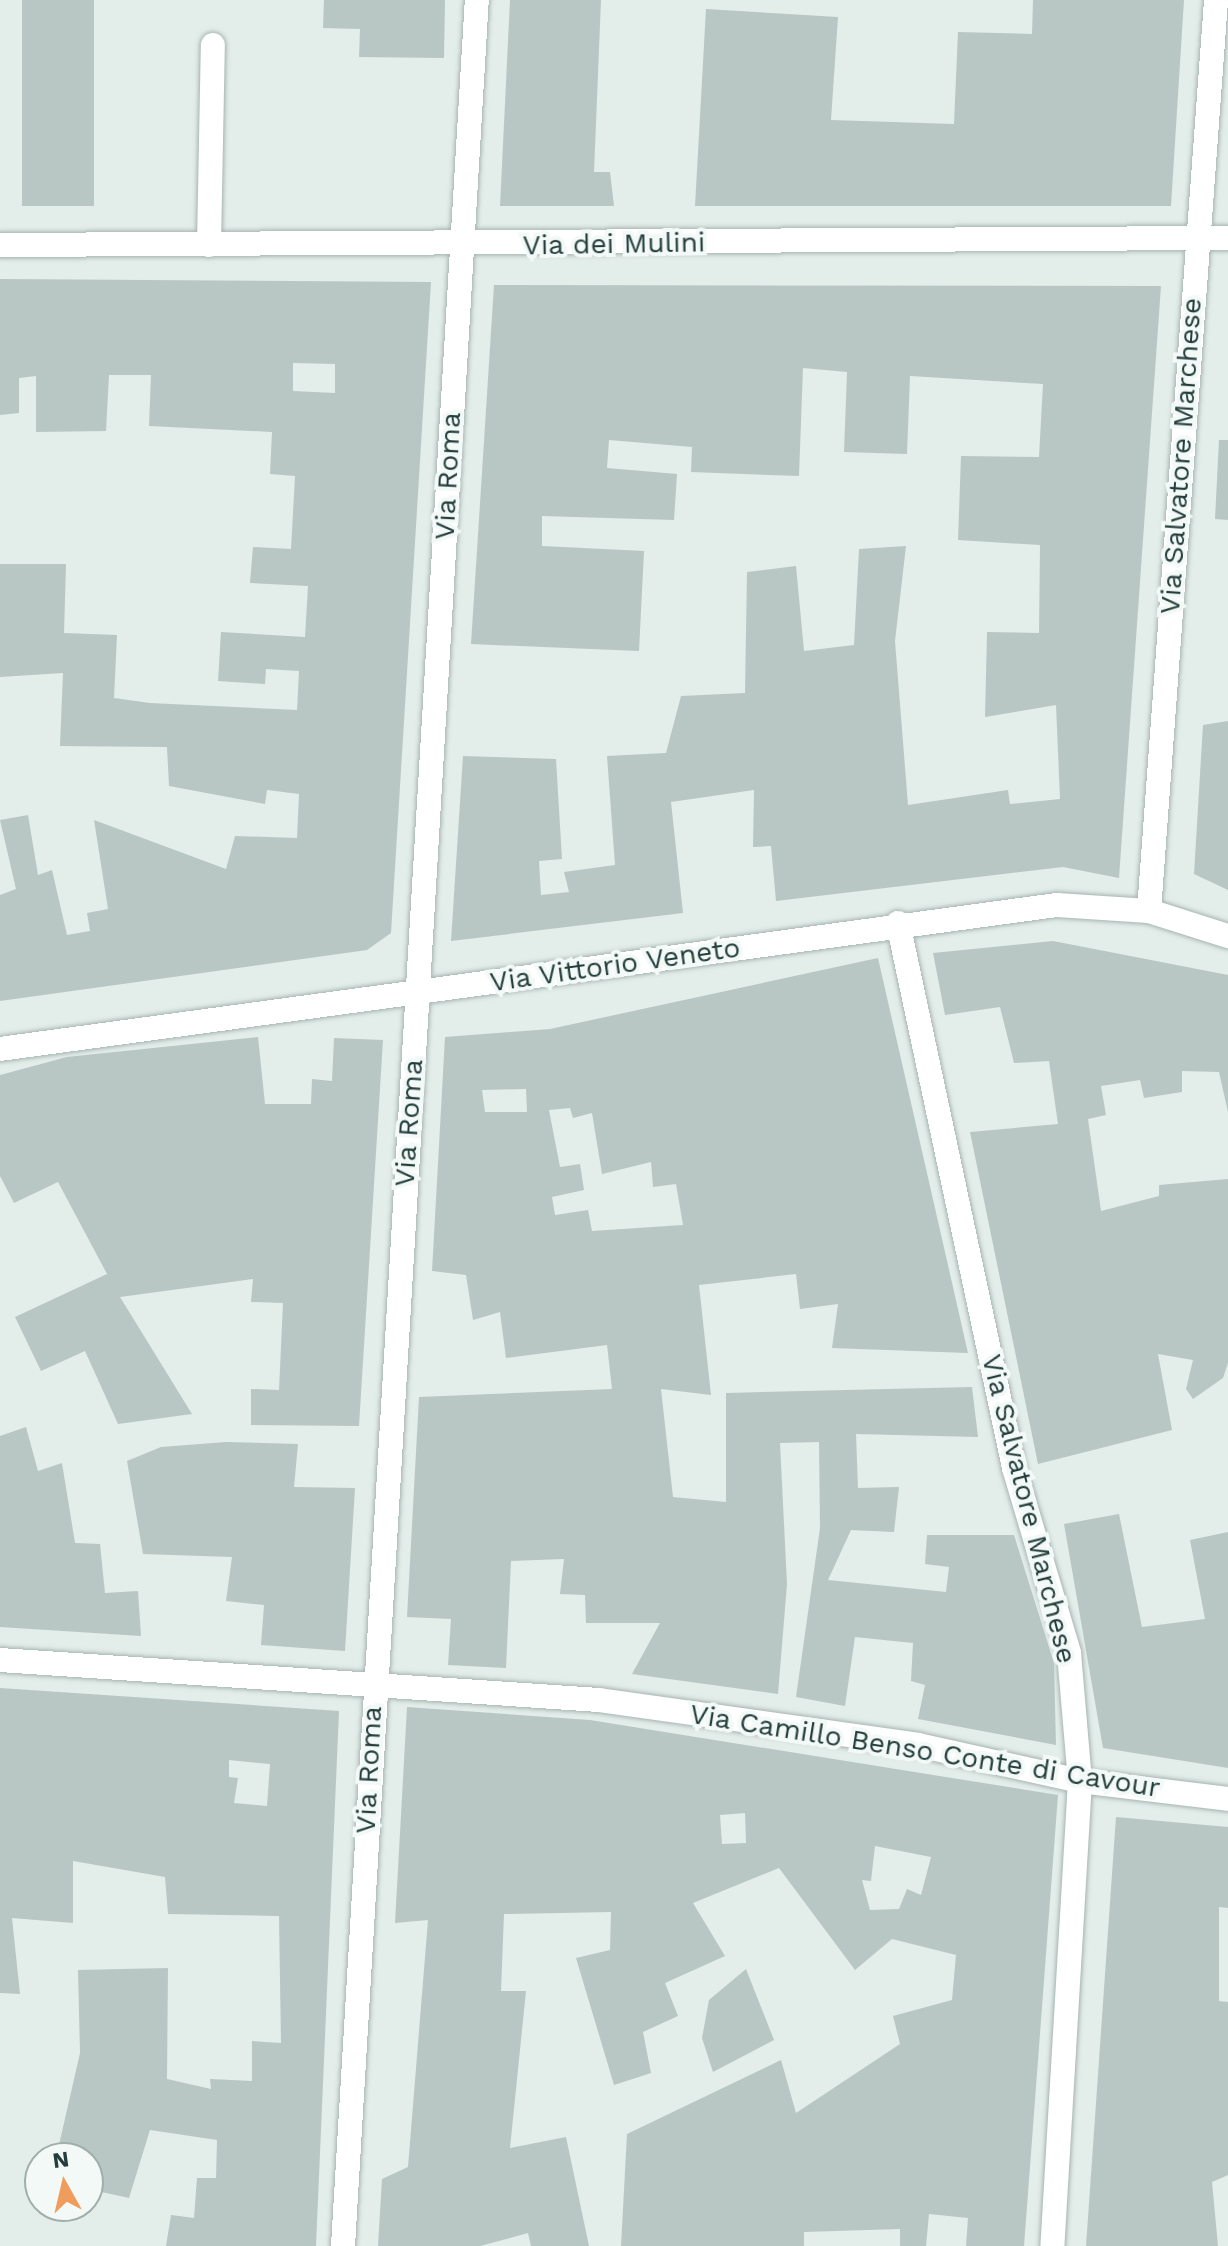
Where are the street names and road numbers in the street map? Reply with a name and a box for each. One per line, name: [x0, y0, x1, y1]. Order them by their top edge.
street label: Via dei Mulini: [522, 226, 706, 262]
street label: Via Salvatore Marchese: [1153, 296, 1209, 616]
street label: Via Roma: [428, 411, 468, 541]
street label: Via Vittorio Veneto: [486, 931, 744, 999]
street label: Via Roma: [388, 1058, 430, 1188]
street label: Via Salvatore Marchese: [974, 1351, 1084, 1667]
street label: Via Camillo Benso Conte di Cavour: [687, 1697, 1163, 1805]
street label: Via Roma: [349, 1705, 389, 1835]

